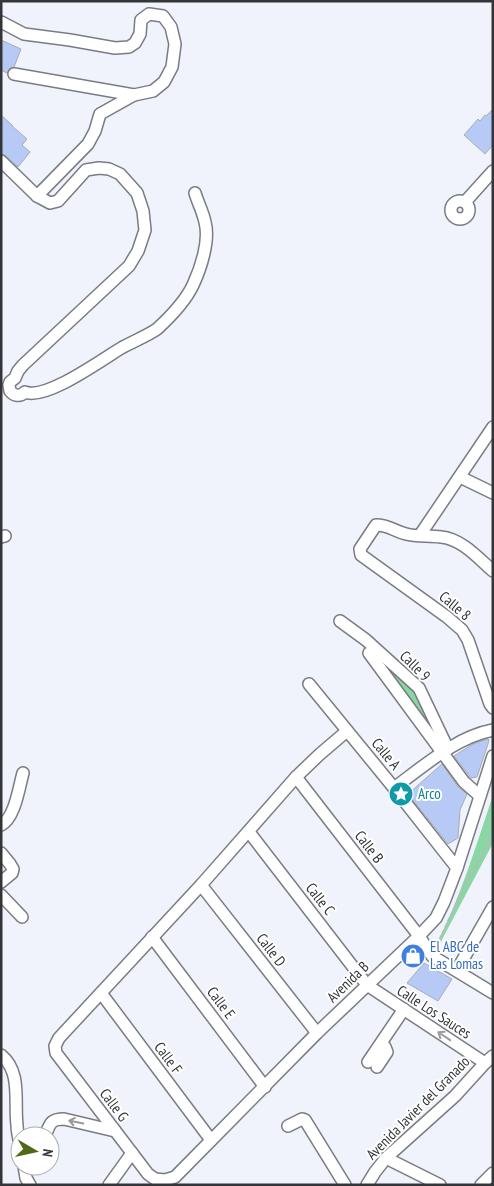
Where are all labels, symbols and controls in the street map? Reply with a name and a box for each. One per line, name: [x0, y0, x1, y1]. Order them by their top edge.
street label: Calle 8: [436, 587, 475, 624]
street label: Calle 9: [396, 646, 435, 685]
street label: Calle A: [368, 734, 406, 774]
place icon: Arco: [388, 781, 414, 807]
place label: Arco: [418, 784, 441, 803]
street label: Calle B: [351, 827, 388, 867]
street label: Calle C: [302, 879, 339, 919]
street label: Calle D: [253, 929, 290, 970]
place label: El ABC de Las Lomas: [430, 937, 483, 973]
shop icon: El ABC de Las Lomas: [400, 943, 426, 969]
street label: Avenida B: [323, 957, 373, 1006]
street label: Calle Los Sauces: [394, 981, 475, 1043]
street label: Calle E: [203, 983, 240, 1023]
one-way arrow: [438, 1031, 452, 1041]
street label: Calle F: [150, 1038, 187, 1077]
street label: Avenida Javier del Granado: [362, 1052, 473, 1163]
street label: Calle G: [96, 1084, 133, 1125]
one-way arrow: [68, 1117, 84, 1126]
north arrow: [10, 1126, 60, 1176]
text: N: [38, 1148, 57, 1158]

